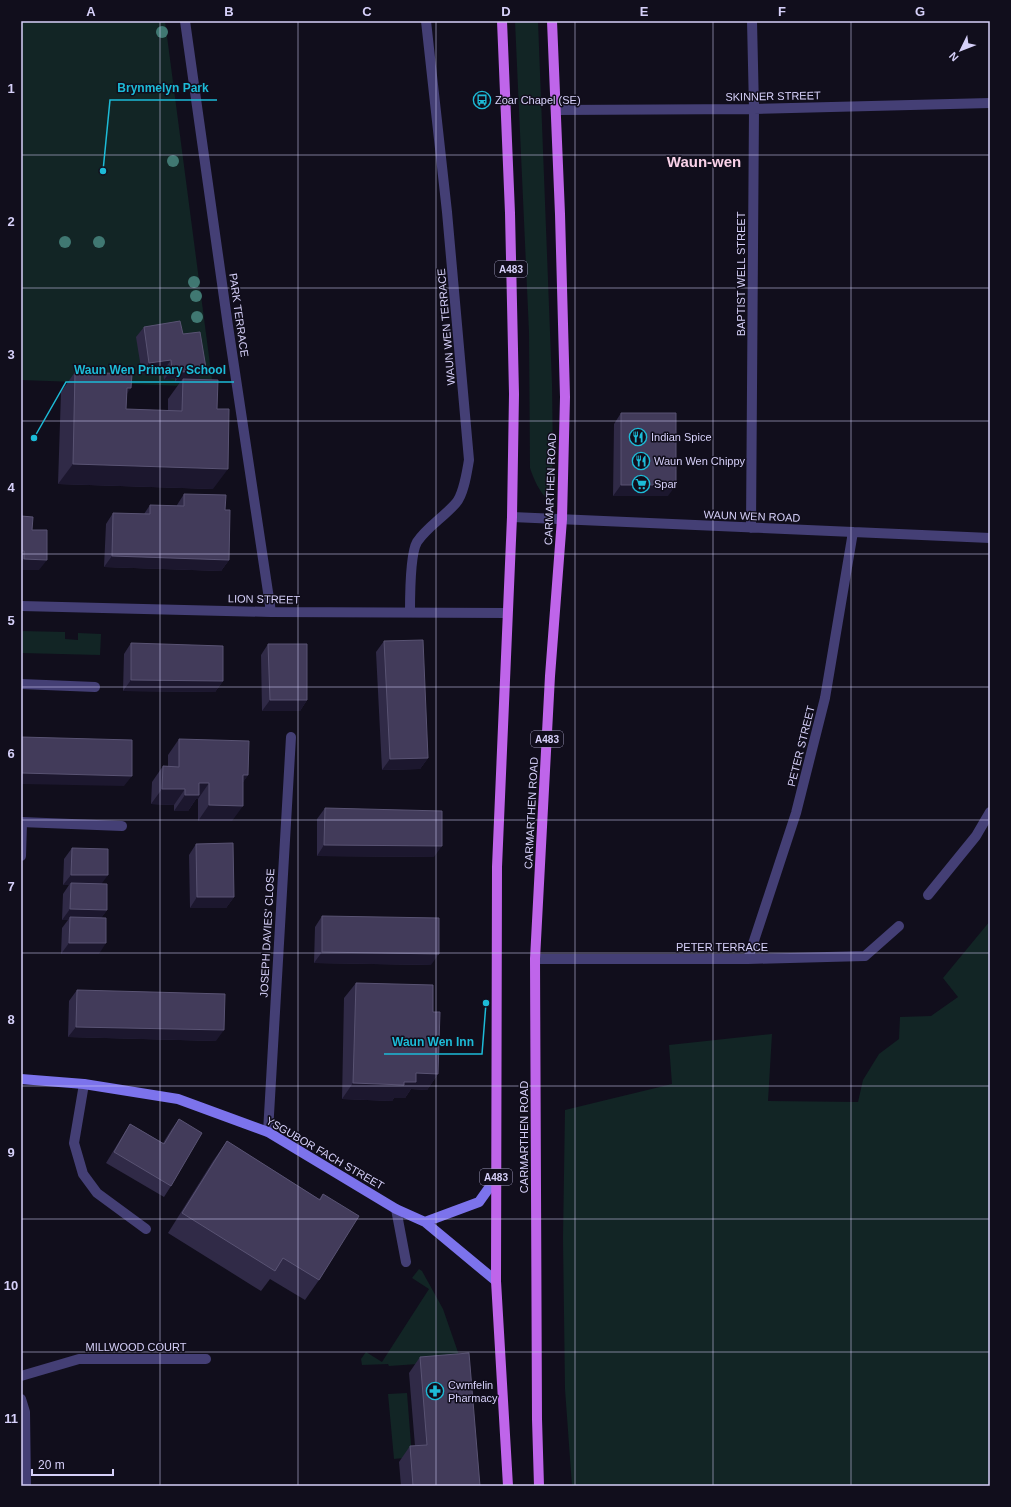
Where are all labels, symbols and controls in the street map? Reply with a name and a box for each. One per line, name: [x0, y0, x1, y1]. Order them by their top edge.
text: A: [86, 4, 96, 19]
text: B: [224, 4, 234, 19]
text: C: [362, 4, 372, 19]
text: D: [501, 4, 511, 19]
text: E: [640, 4, 649, 19]
text: F: [778, 4, 786, 19]
text: G: [915, 4, 925, 19]
north arrow: [941, 30, 981, 70]
text: N: [947, 50, 961, 64]
callout: Brynmelyn Park: [110, 76, 217, 100]
text: 1: [7, 81, 15, 96]
text: Brynmelyn Park: [117, 81, 209, 95]
street label: SKINNER STREET: [725, 89, 821, 103]
bus stop icon: Zoar Chapel (SE): [472, 90, 492, 110]
place label: Zoar Chapel (SE): [495, 94, 581, 106]
district label: Waun-wen: [667, 153, 741, 170]
street label: BAPTIST WELL STREET: [735, 211, 747, 336]
text: 2: [7, 214, 15, 229]
road number: A483: [495, 261, 527, 277]
street label: WAUN WEN TERRACE: [435, 268, 457, 386]
street label: PARK TERRACE: [227, 272, 251, 358]
text: 3: [7, 347, 15, 362]
callout: Waun Wen Primary School: [66, 358, 234, 382]
text: Waun Wen Primary School: [74, 363, 226, 377]
restaurant icon: Indian Spice: [628, 427, 648, 447]
place label: Indian Spice: [651, 431, 712, 443]
street label: CARMARTHEN ROAD: [542, 433, 558, 545]
restaurant icon: Waun Wen Chippy: [631, 451, 651, 471]
place label: Waun Wen Chippy: [654, 455, 746, 467]
supermarket icon: Spar: [631, 474, 651, 494]
place label: Spar: [654, 478, 678, 490]
text: 4: [7, 480, 15, 495]
street label: WAUN WEN ROAD: [703, 508, 801, 524]
street label: LION STREET: [228, 592, 300, 606]
text: 5: [7, 613, 15, 628]
street label: PETER STREET: [785, 704, 817, 788]
road number: A483: [531, 731, 563, 747]
text: 6: [7, 746, 15, 761]
street label: CARMARTHEN ROAD: [522, 757, 540, 869]
street label: JOSEPH DAVIES' CLOSE: [258, 868, 276, 998]
text: 7: [7, 879, 15, 894]
street label: PETER TERRACE: [676, 941, 768, 953]
text: 8: [7, 1012, 15, 1027]
callout: Waun Wen Inn: [384, 1030, 482, 1054]
text: Waun Wen Inn: [392, 1035, 474, 1049]
street label: CARMARTHEN ROAD: [518, 1081, 530, 1193]
street label: YSGUBOR FACH STREET: [264, 1114, 386, 1192]
text: 9: [7, 1145, 15, 1160]
road number: A483: [480, 1169, 512, 1185]
text: 10: [4, 1278, 18, 1293]
street label: MILLWOOD COURT: [85, 1341, 187, 1353]
place label: Cwmfelin Pharmacy: [448, 1379, 498, 1404]
pharmacy icon: Cwmfelin Pharmacy: [425, 1381, 445, 1401]
text: 11: [4, 1411, 18, 1426]
scale bar: [32, 1451, 113, 1477]
text: 20 m: [38, 1458, 65, 1472]

